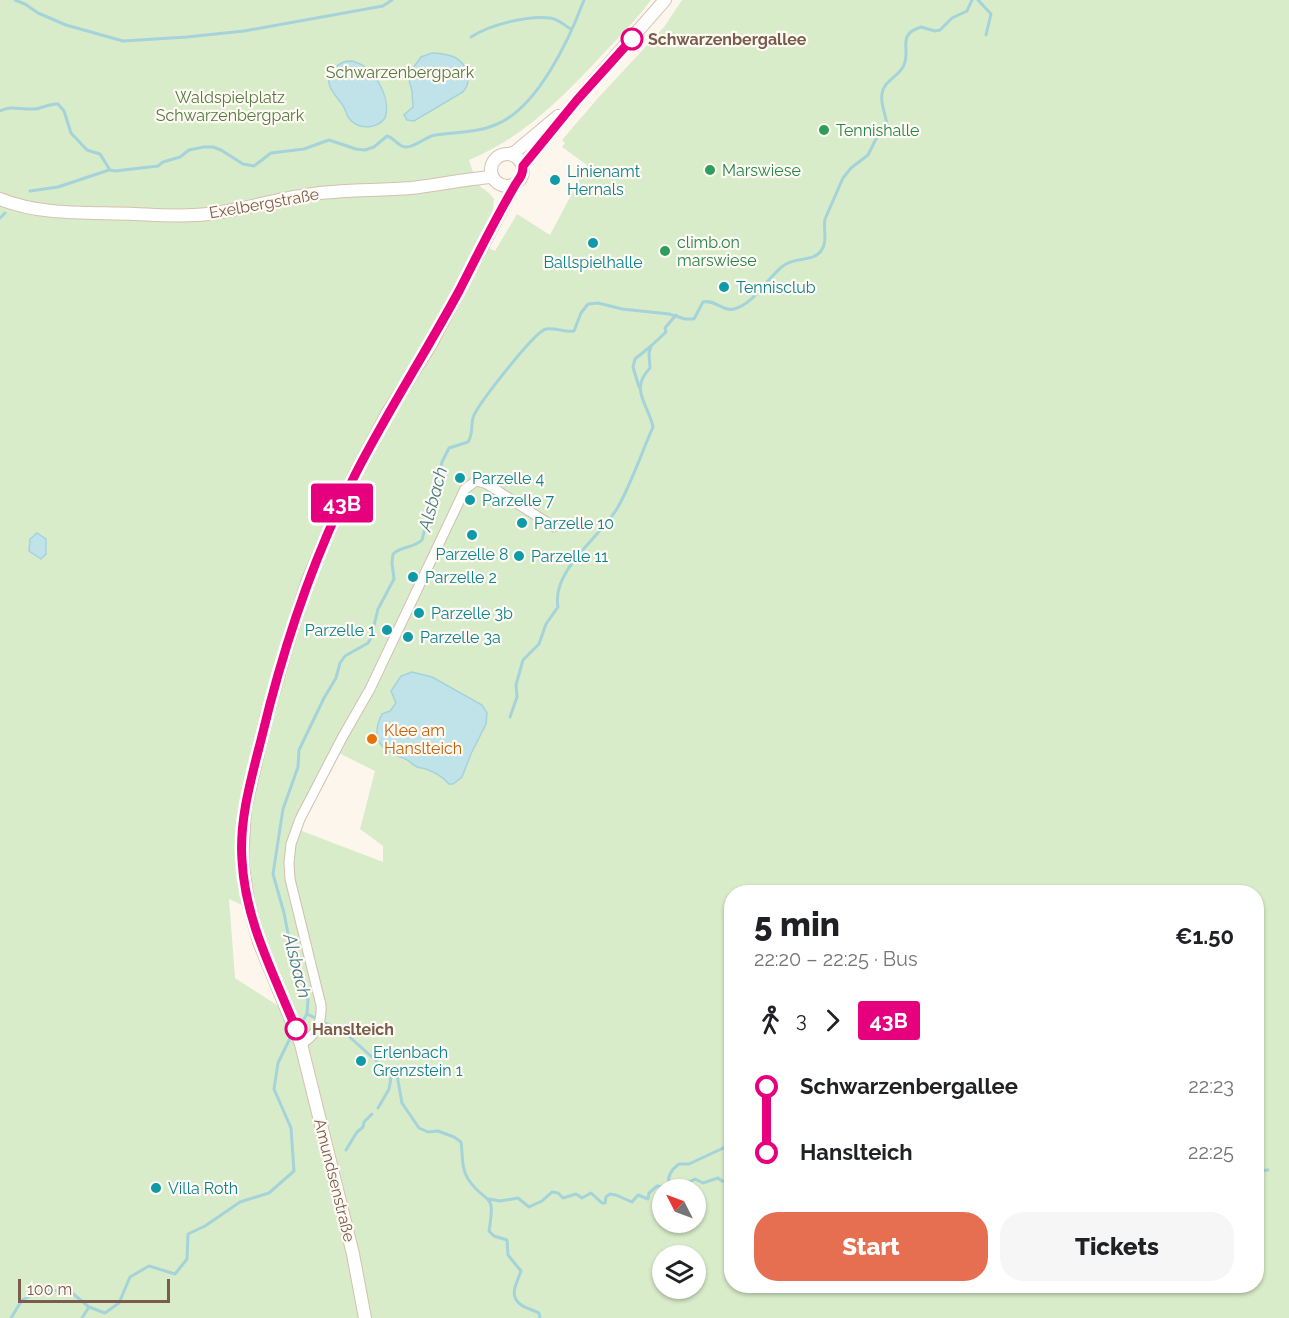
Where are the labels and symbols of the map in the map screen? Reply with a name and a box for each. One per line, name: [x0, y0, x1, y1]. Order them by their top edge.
marker: Schwarzenbergallee: [621, 28, 643, 50]
place label: Schwarzenbergallee: [648, 30, 807, 49]
park label: Schwarzenbergpark: [326, 63, 475, 82]
park label: Waldspielplatz Schwarzenbergpark: [156, 88, 305, 125]
place label: Tennishalle: [836, 121, 919, 140]
marker: Tennishalle: [817, 123, 831, 137]
place label: Marswiese: [722, 161, 801, 180]
place label: Linienamt Hernals: [567, 162, 641, 199]
marker: Marswiese: [703, 163, 717, 177]
marker: Linienamt Hernals: [548, 173, 562, 187]
street label: Exelbergstraße: [208, 184, 321, 223]
place label: climb.on marswiese: [677, 233, 757, 270]
marker: Ballspielhalle: [586, 236, 600, 250]
marker: climb.on marswiese: [658, 244, 672, 258]
place label: Ballspielhalle: [543, 253, 643, 272]
place label: Tennisclub: [736, 278, 816, 297]
marker: Tennisclub: [717, 280, 731, 294]
water label: Alsbach: [414, 464, 451, 534]
place label: Parzelle 4: [472, 469, 544, 488]
marker: Parzelle 4: [453, 471, 467, 485]
line badge: 43B: [308, 484, 376, 522]
place label: Parzelle 7: [482, 491, 554, 510]
marker: Parzelle 7: [463, 493, 477, 507]
place label: Parzelle 10: [534, 514, 614, 533]
marker: Parzelle 10: [515, 516, 529, 530]
marker: Parzelle 8: [465, 528, 479, 542]
place label: Parzelle 8: [436, 545, 508, 564]
place label: Parzelle 11: [531, 547, 608, 566]
marker: Parzelle 11: [512, 549, 526, 563]
place label: Parzelle 2: [425, 568, 497, 587]
marker: Parzelle 2: [406, 570, 420, 584]
place label: Parzelle 3b: [431, 604, 513, 623]
marker: Parzelle 3b: [412, 606, 426, 620]
place label: Parzelle 1: [305, 621, 375, 640]
marker: Parzelle 1: [380, 623, 394, 637]
place label: Parzelle 3a: [420, 628, 501, 647]
marker: Parzelle 3a: [401, 630, 415, 644]
place label: Klee am Hanslteich: [384, 721, 462, 758]
marker: Klee am Hanslteich: [365, 732, 379, 746]
water label: Alsbach: [279, 930, 316, 1000]
marker: Hanslteich: [285, 1018, 307, 1040]
place label: Hanslteich: [312, 1020, 394, 1039]
place label: Erlenbach Grenzstein 1: [373, 1043, 463, 1080]
marker: Erlenbach Grenzstein 1: [354, 1054, 368, 1068]
street label: Amundsenstraße: [310, 1117, 359, 1244]
place label: Villa Roth: [168, 1179, 238, 1198]
north arrow: [652, 1179, 706, 1233]
marker: Villa Roth: [149, 1181, 163, 1195]
scale bar: [18, 1276, 170, 1304]

